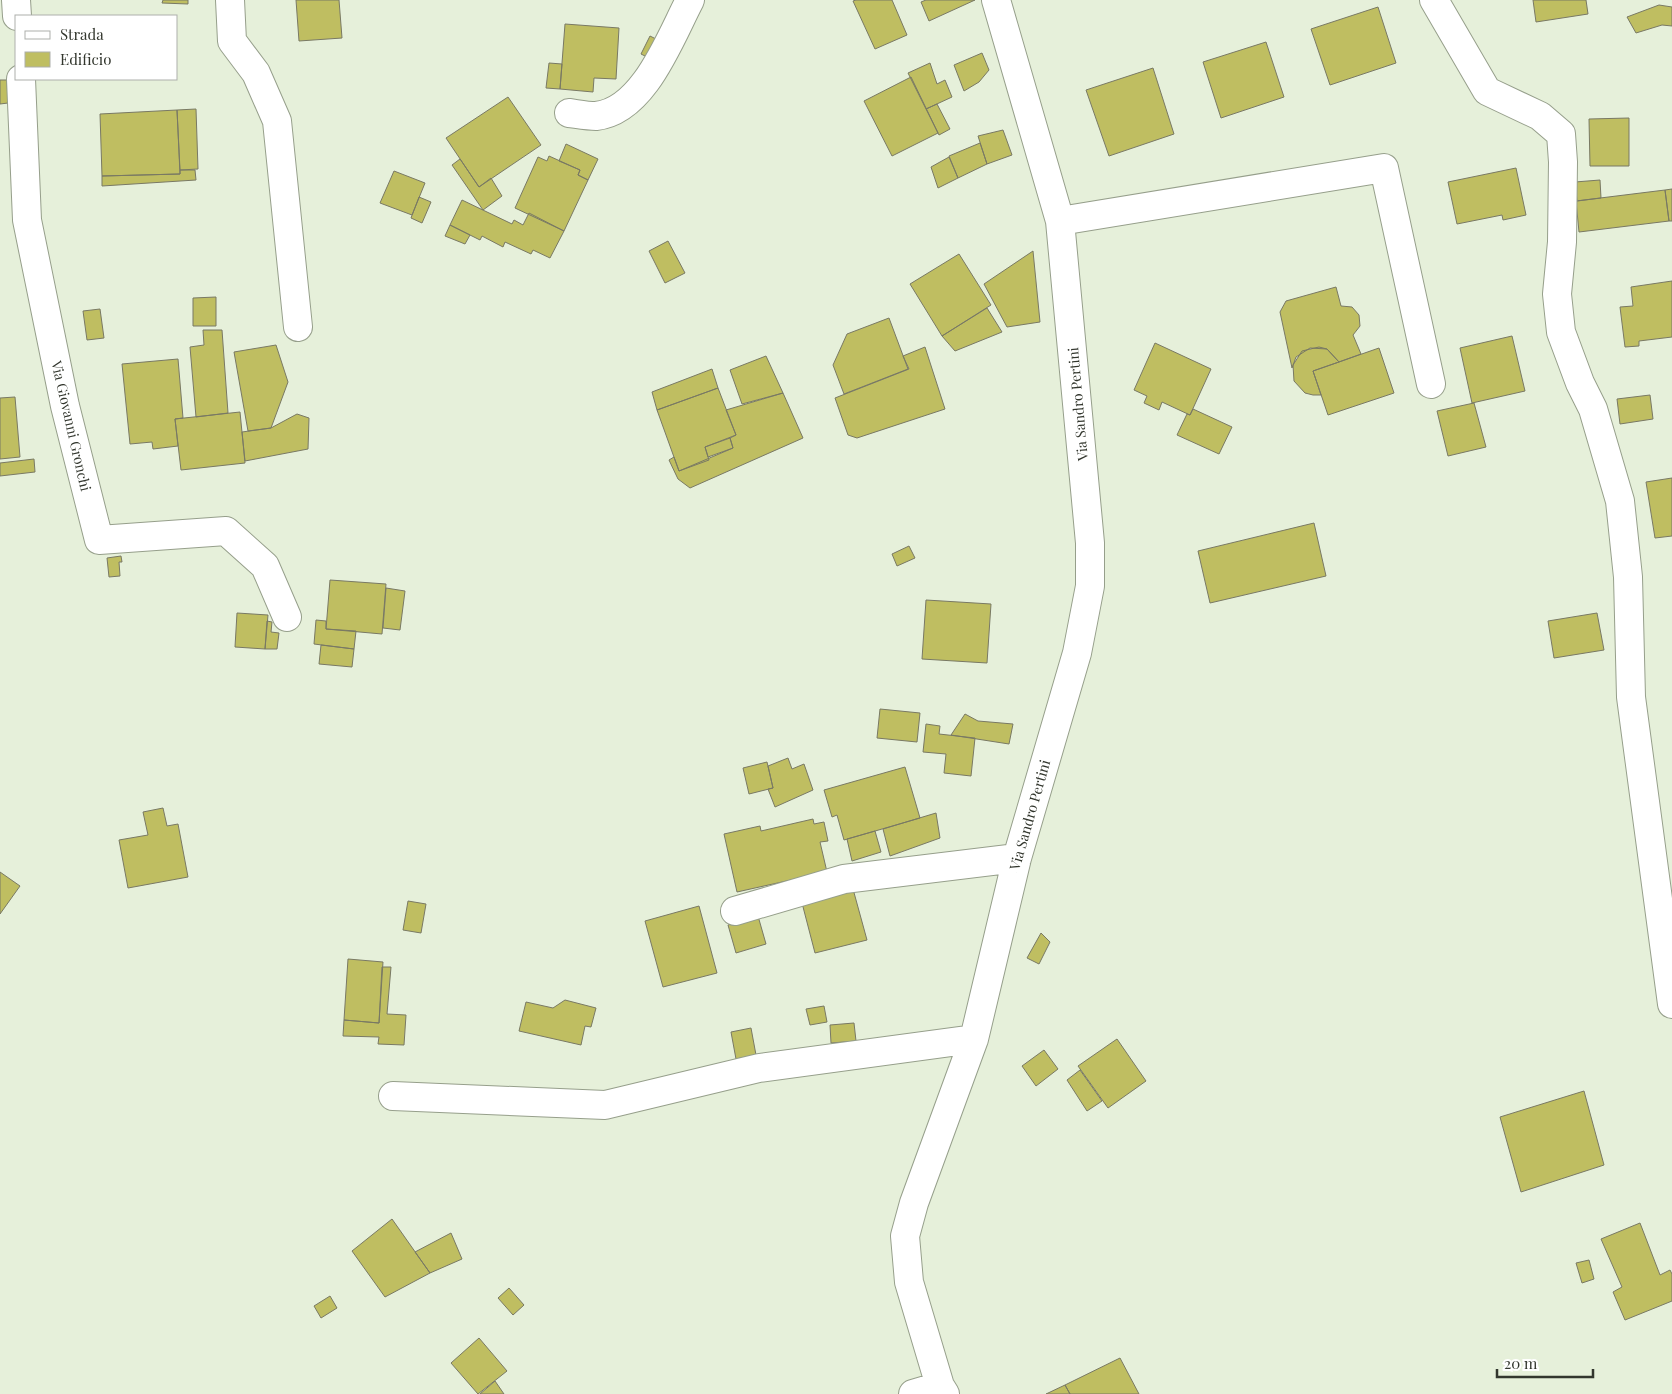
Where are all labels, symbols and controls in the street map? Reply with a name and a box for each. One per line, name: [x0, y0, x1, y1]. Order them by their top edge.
legend: [15, 15, 178, 80]
text: Strada: [60, 24, 104, 44]
text: Edificio: [60, 49, 111, 69]
street label: Via Sandro Pertini: [1063, 347, 1092, 463]
street label: Via Giovanni Gronchi: [47, 358, 96, 493]
street label: Via Sandro Pertini: [1004, 758, 1054, 873]
scale bar: [1497, 1346, 1593, 1378]
text: 20 m: [1504, 1353, 1538, 1373]

